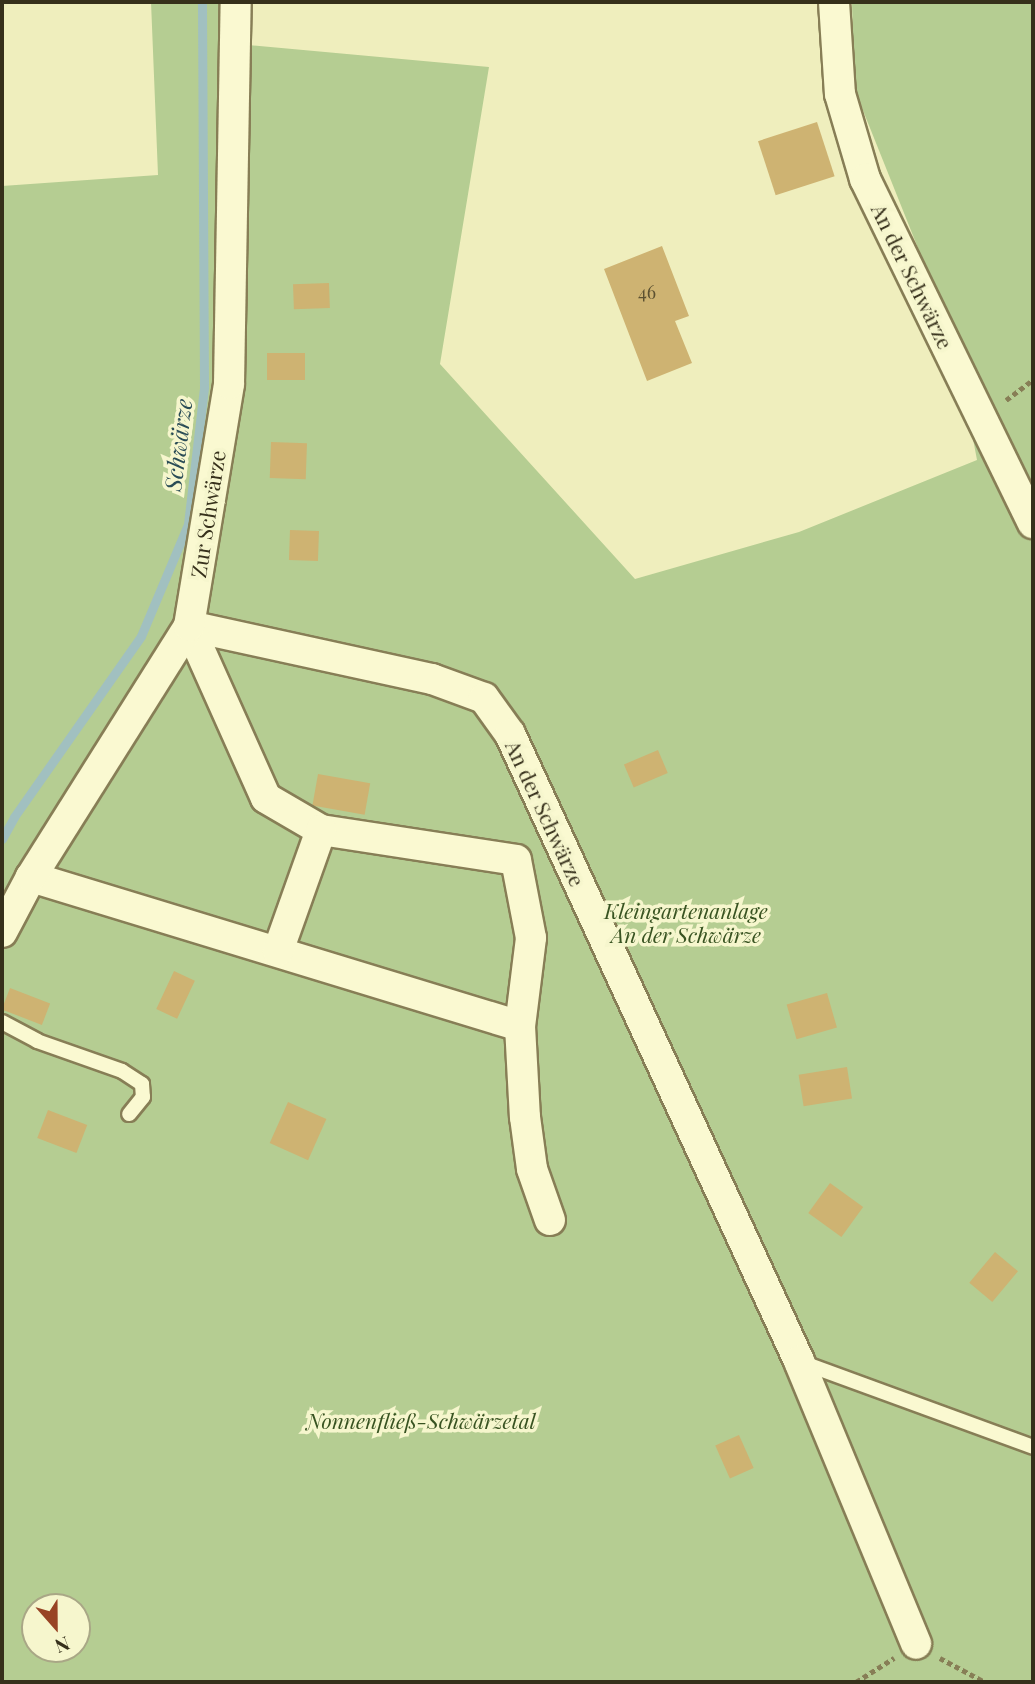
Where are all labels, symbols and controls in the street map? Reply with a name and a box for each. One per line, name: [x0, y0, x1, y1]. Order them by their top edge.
street label: An der Schwärze: [867, 199, 959, 353]
house number: 46: [638, 281, 656, 303]
water label: Schwärze: [159, 397, 197, 493]
street label: Zur Schwärze: [184, 448, 230, 580]
street label: An der Schwärze: [501, 736, 591, 890]
park label: Kleingartenanlage An der Schwärze: [604, 897, 768, 947]
park label: Nonnenfließ-Schwärzetal: [307, 1407, 535, 1433]
north arrow: [21, 1593, 91, 1663]
text: N: [52, 1631, 74, 1660]

